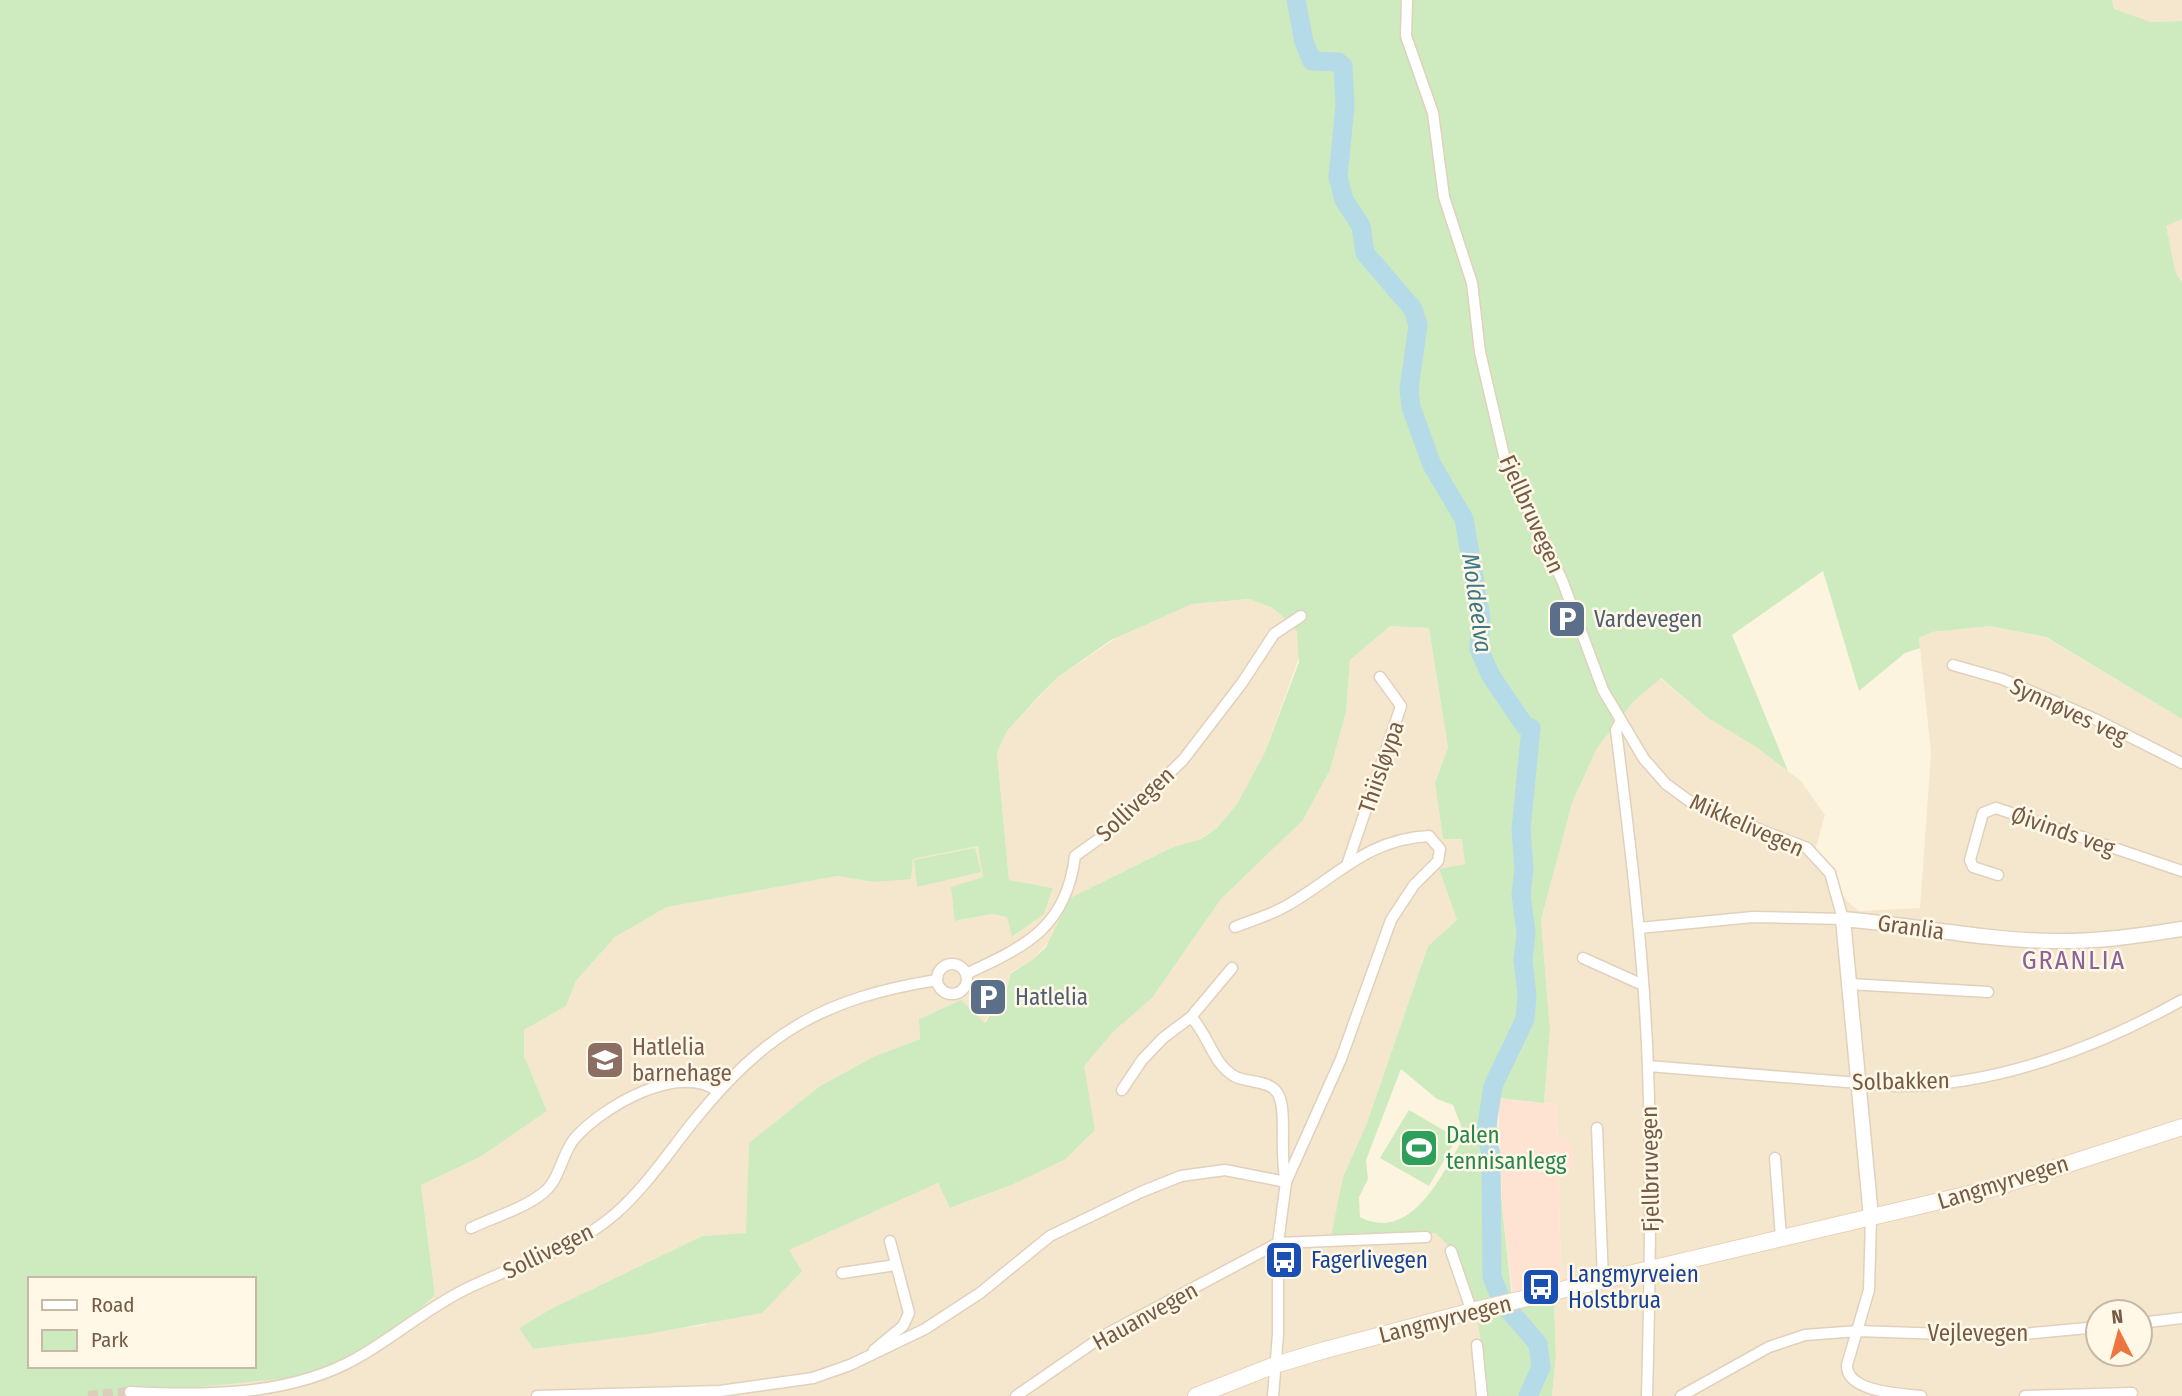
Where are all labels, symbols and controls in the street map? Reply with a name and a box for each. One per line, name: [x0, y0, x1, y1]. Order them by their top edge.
street label: Fjellbruvegen: [1494, 451, 1570, 577]
water label: Moldeelva: [1456, 551, 1498, 655]
parking icon: Vardevegen: [1546, 598, 1588, 640]
place label: Vardevegen: [1594, 605, 1702, 633]
street label: Synnøves veg: [2006, 672, 2133, 751]
street label: Thiisløypa: [1352, 717, 1410, 817]
street label: Sollivegen: [1090, 761, 1180, 847]
street label: Mikkelivegen: [1686, 787, 1808, 863]
street label: Øivinds veg: [2007, 800, 2119, 862]
street label: Granlia: [1876, 908, 1946, 946]
district label: GRANLIA: [2022, 945, 2126, 976]
parking icon: Hatlelia: [967, 976, 1009, 1018]
place label: Hatlelia: [1015, 983, 1088, 1011]
place label: Hatlelia barnehage: [632, 1033, 732, 1087]
school or university icon: Hatlelia barnehage: [584, 1039, 626, 1081]
street label: Solbakken: [1852, 1066, 1950, 1096]
street label: Fjellbruvegen: [1635, 1106, 1665, 1232]
place label: Dalen tennisanlegg: [1446, 1121, 1567, 1175]
sports icon: Dalen tennisanlegg: [1398, 1127, 1440, 1169]
street label: Langmyrvegen: [1934, 1149, 2072, 1215]
street label: Sollivegen: [498, 1217, 598, 1285]
bus stop icon: Fagerlivegen: [1263, 1239, 1305, 1281]
place label: Fagerlivegen: [1311, 1246, 1428, 1274]
place label: Langmyrveien Holstbrua: [1568, 1260, 1699, 1314]
bus stop icon: Langmyrveien Holstbrua: [1520, 1266, 1562, 1308]
street label: Hauanvegen: [1088, 1276, 1202, 1356]
legend: [28, 1277, 256, 1368]
street label: Langmyrvegen: [1376, 1289, 1514, 1349]
text: Road: [91, 1292, 135, 1318]
north arrow: [2084, 1298, 2154, 1368]
text: N: [2110, 1305, 2124, 1329]
street label: Vejlevegen: [1928, 1319, 2028, 1347]
text: Park: [91, 1327, 129, 1353]

